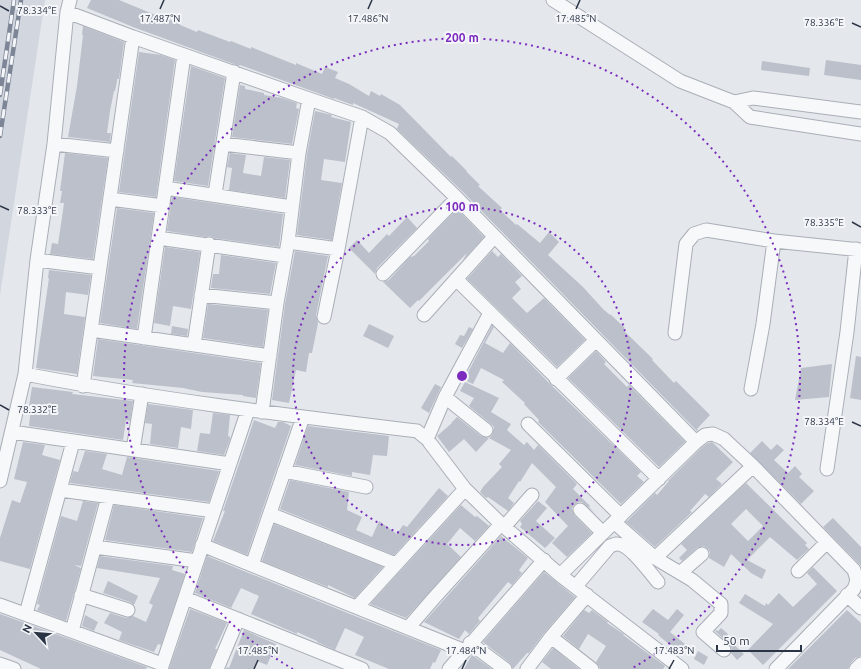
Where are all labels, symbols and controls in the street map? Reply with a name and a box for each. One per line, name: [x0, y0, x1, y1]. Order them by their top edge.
text: 78.334°E: [17, 5, 57, 16]
text: 17.487°N: [139, 13, 181, 24]
text: 17.486°N: [347, 13, 389, 24]
text: 17.485°N: [555, 13, 597, 24]
text: 78.336°E: [804, 17, 844, 28]
text: 200 m: [445, 31, 479, 44]
text: 100 m: [445, 200, 479, 213]
text: 78.333°E: [17, 205, 57, 216]
text: 78.335°E: [804, 217, 844, 228]
centre of rings: [455, 369, 469, 383]
text: 78.332°E: [17, 404, 57, 415]
text: 78.334°E: [804, 416, 844, 427]
north arrow: [16, 613, 56, 653]
text: N: [20, 622, 34, 635]
scale bar: [717, 627, 801, 653]
text: 50 m: [723, 634, 750, 647]
text: 17.485°N: [237, 645, 279, 656]
text: 17.484°N: [445, 645, 487, 656]
text: 17.483°N: [653, 645, 695, 656]

